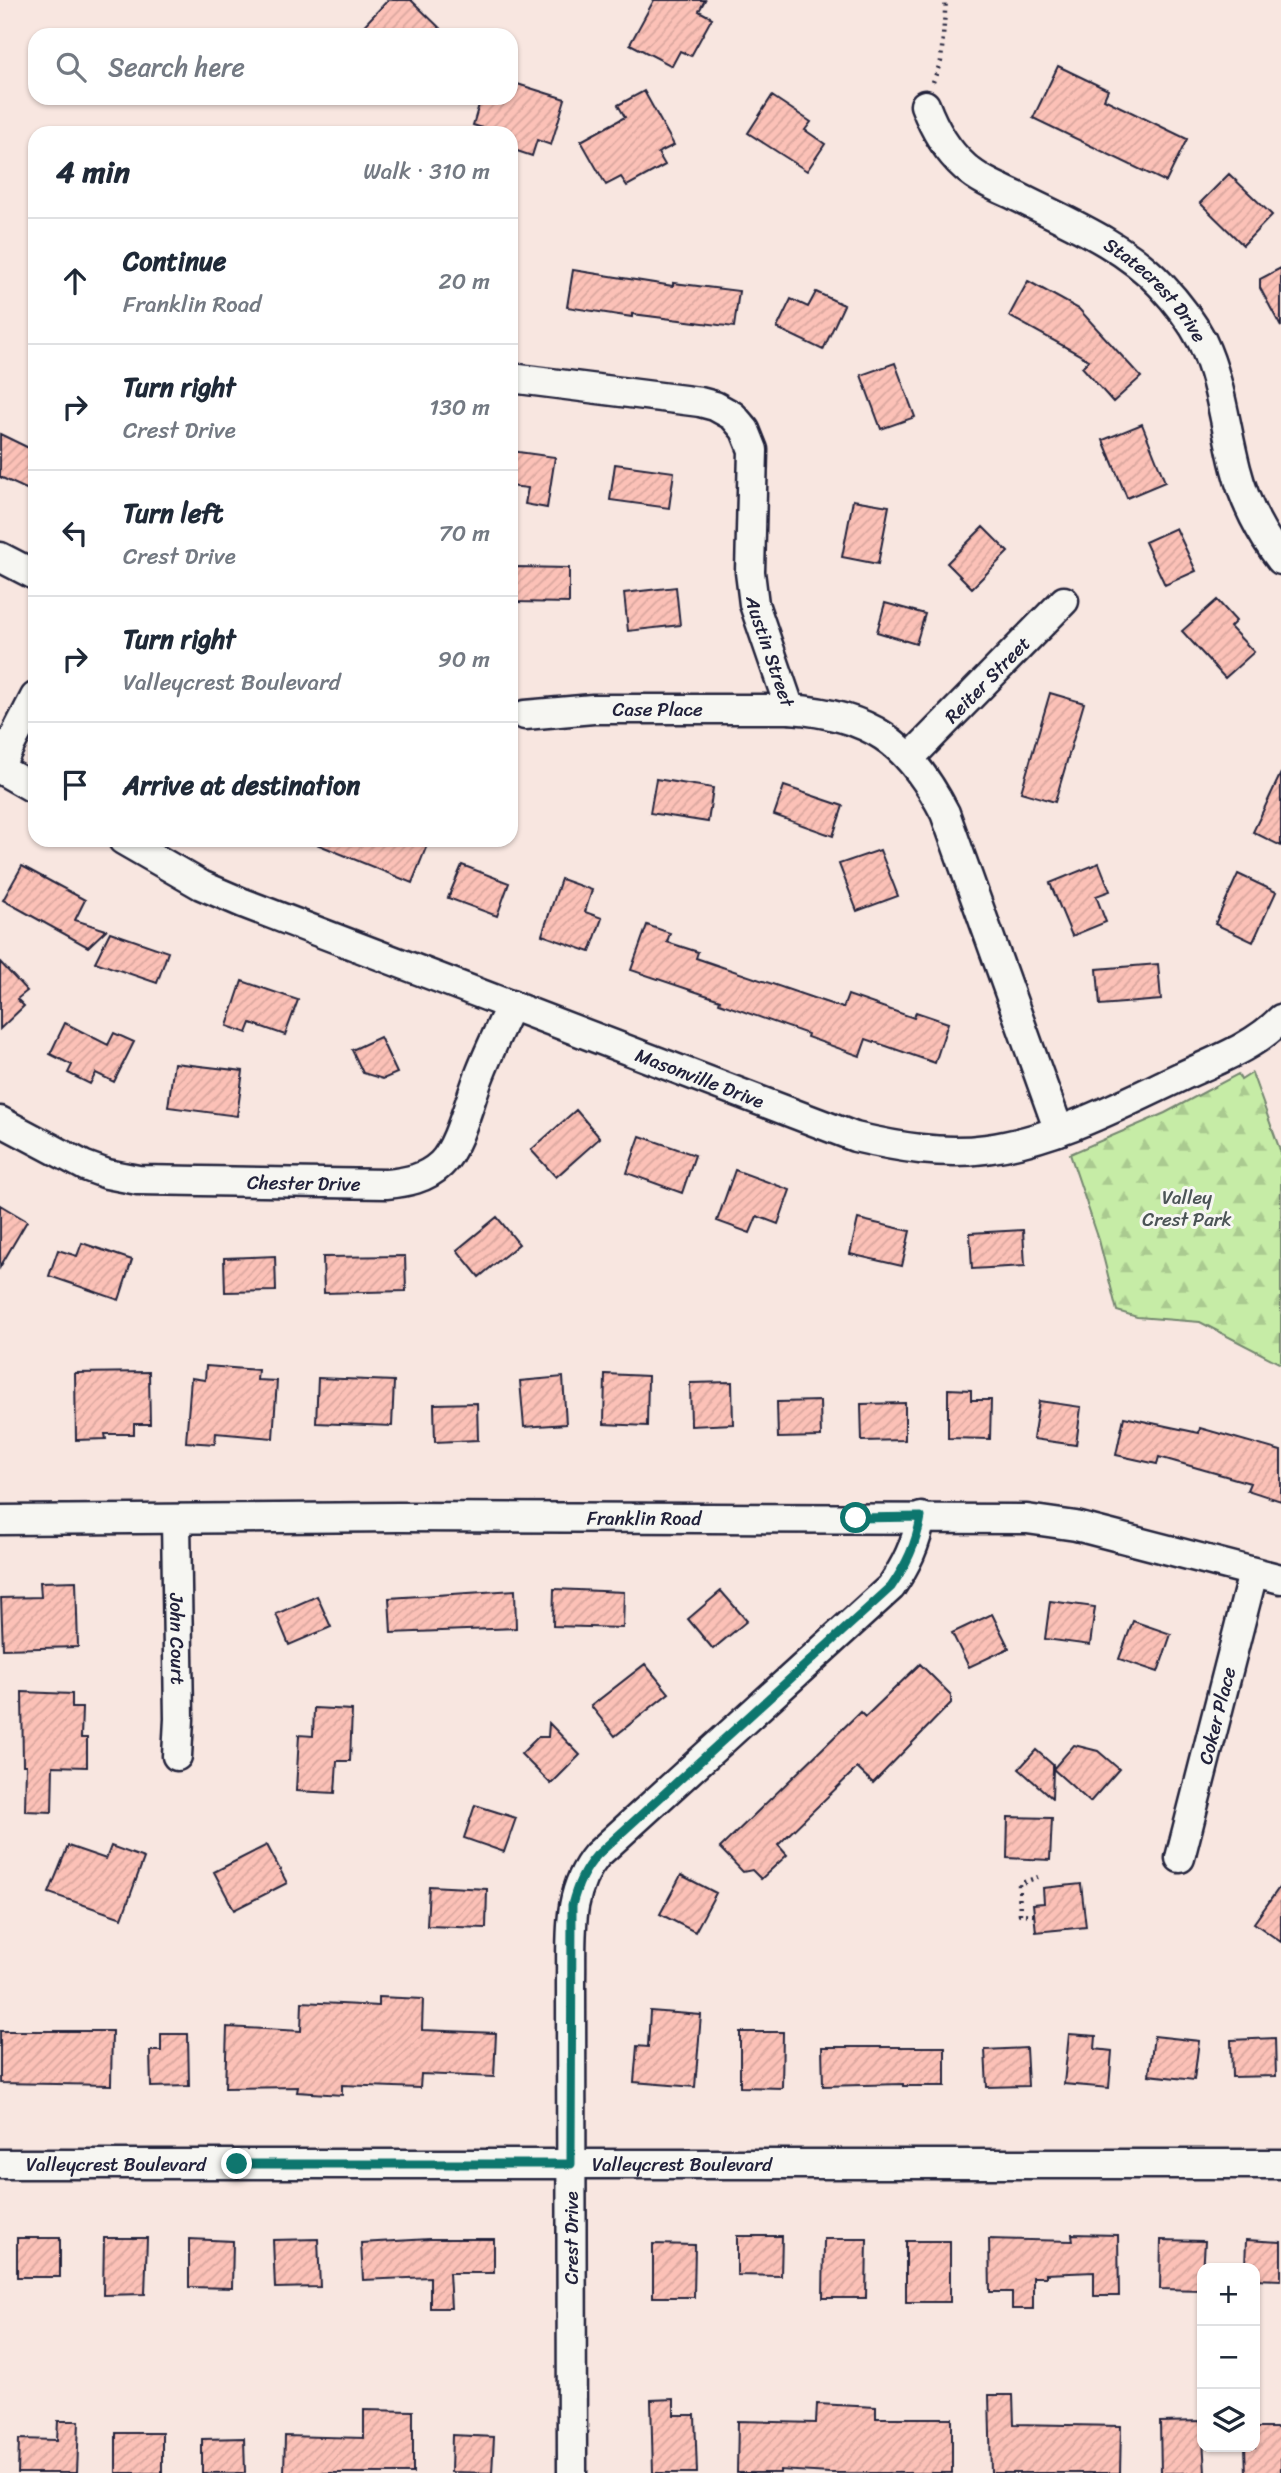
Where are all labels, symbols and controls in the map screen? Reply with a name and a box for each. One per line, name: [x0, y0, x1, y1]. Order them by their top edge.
search box: [28, 28, 518, 105]
text: Search here: [108, 44, 245, 90]
icon: search: [52, 48, 90, 86]
text: 4 min: [56, 145, 130, 199]
text: Walk · 310 m: [363, 151, 490, 192]
street label: Statecrest Drive: [1097, 229, 1216, 349]
text: Continue: [123, 238, 226, 284]
text: 20 m: [439, 261, 490, 302]
icon: ahead: [56, 262, 94, 300]
text: Franklin Road: [123, 284, 261, 325]
text: Turn right: [123, 364, 236, 410]
text: 130 m: [429, 387, 490, 428]
icon: right: [56, 388, 94, 426]
text: Crest Drive: [123, 410, 236, 451]
text: Turn left: [123, 490, 223, 536]
text: 70 m: [439, 513, 490, 554]
icon: left: [56, 514, 94, 552]
text: Crest Drive: [123, 536, 236, 577]
street label: Austin Street: [736, 594, 804, 713]
text: Turn right: [123, 616, 236, 662]
street label: Reiter Street: [936, 628, 1038, 731]
text: 90 m: [438, 639, 490, 680]
icon: right: [56, 640, 94, 678]
text: Valleycrest Boulevard: [123, 662, 341, 703]
street label: Case Place: [613, 693, 703, 726]
text: Arrive at destination: [123, 762, 360, 808]
icon: arrive: [56, 766, 94, 804]
street label: Masonville Drive: [630, 1039, 769, 1118]
street label: Chester Drive: [247, 1166, 361, 1201]
park label: Valley Crest Park: [1142, 1181, 1232, 1236]
street label: Franklin Road: [587, 1502, 703, 1535]
route start: [840, 1502, 871, 1533]
street label: John Court: [160, 1592, 194, 1685]
street label: Coker Place: [1189, 1663, 1245, 1768]
street label: Valleycrest Boulevard: [26, 2148, 207, 2181]
route end: [221, 2148, 252, 2179]
street label: Valleycrest Boulevard: [592, 2148, 773, 2181]
street label: Crest Drive: [555, 2191, 588, 2285]
map controls: [1197, 2263, 1260, 2452]
button: +: [1197, 2263, 1260, 2326]
button: −: [1197, 2326, 1260, 2389]
button: layers: [1197, 2389, 1260, 2452]

